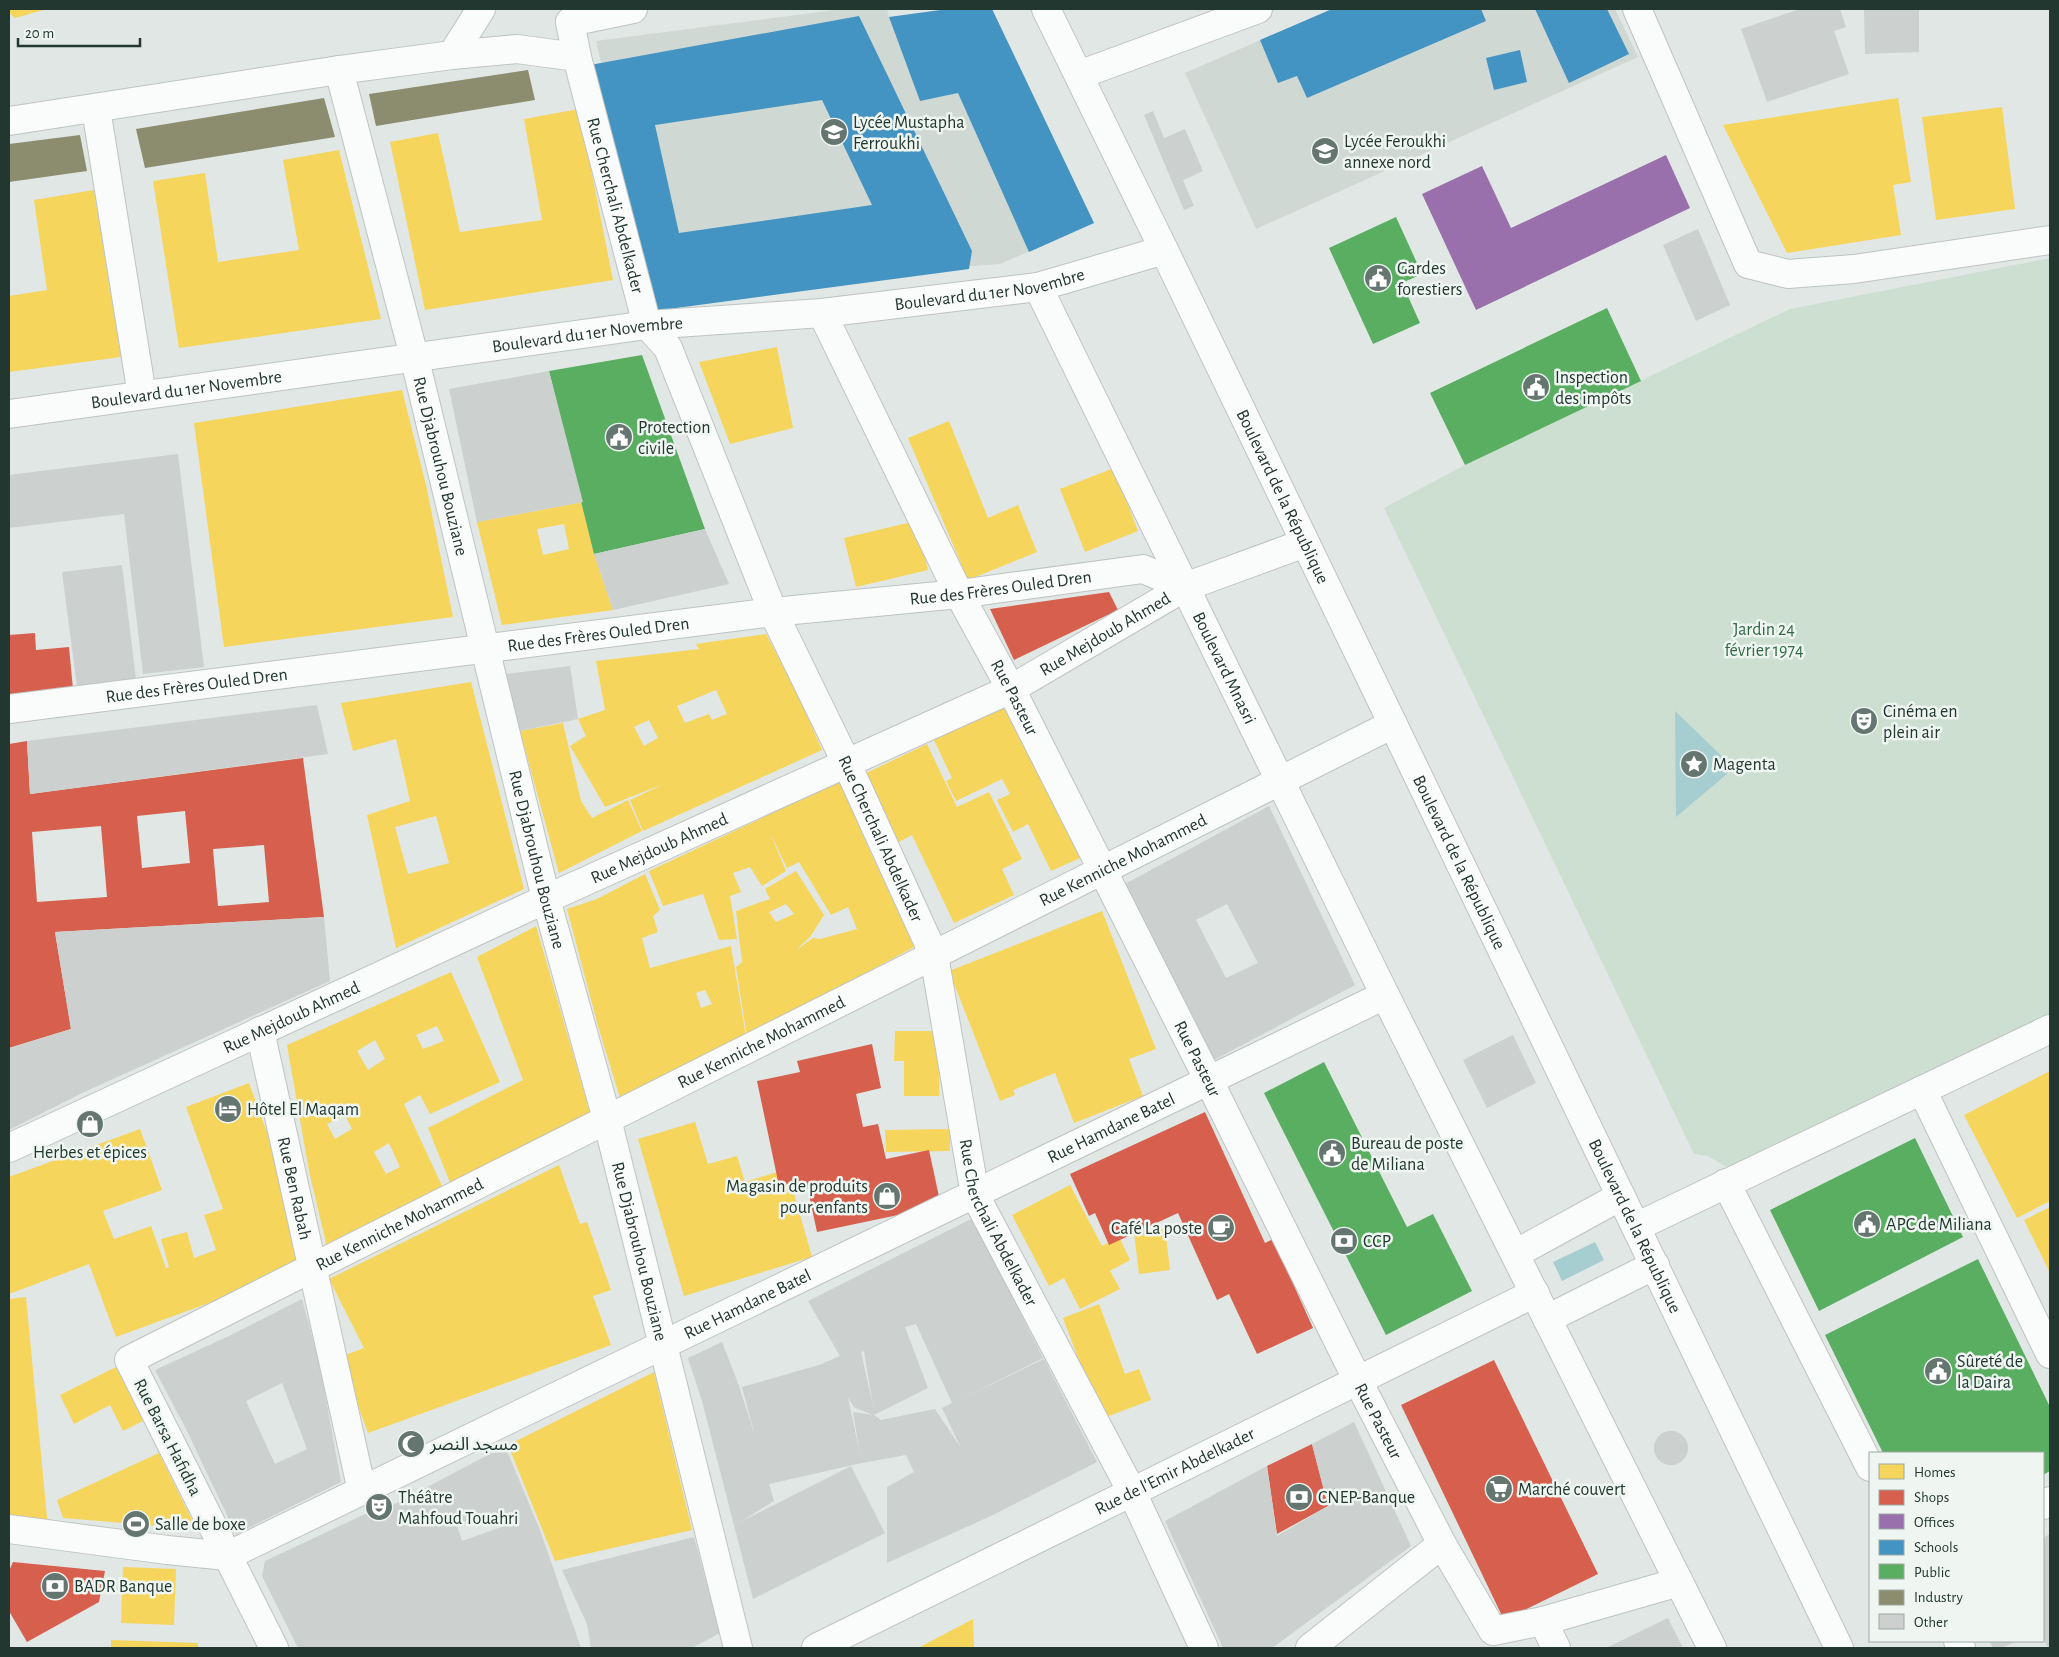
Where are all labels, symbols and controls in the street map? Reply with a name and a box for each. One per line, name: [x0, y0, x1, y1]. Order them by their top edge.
scale bar: [18, 15, 140, 47]
text: 20 m: [25, 26, 54, 41]
place label: Lycée Mustapha Ferroukhi: [853, 114, 965, 153]
street label: Rue Cherchali Abdelkader: [583, 116, 646, 295]
school or university icon: Lycée Mustapha Ferroukhi: [819, 117, 849, 147]
place label: Lycée Feroukhi annexe nord: [1344, 133, 1446, 172]
school or university icon: Lycée Feroukhi annexe nord: [1310, 136, 1340, 166]
place label: Gardes forestiers: [1397, 260, 1462, 299]
public building icon: Gardes forestiers: [1363, 263, 1393, 293]
street label: Boulevard du 1er Novembre: [894, 266, 1087, 314]
street label: Boulevard du 1er Novembre: [491, 315, 684, 357]
street label: Boulevard du 1er Novembre: [90, 368, 283, 412]
place label: Inspection des impôts: [1555, 369, 1631, 408]
public building icon: Inspection des impôts: [1521, 372, 1551, 402]
street label: Rue Djabrouhou Bouziane: [409, 375, 470, 558]
street label: Boulevard de la République: [1232, 407, 1332, 587]
place label: Protection civile: [638, 419, 711, 458]
public building icon: Protection civile: [604, 422, 634, 452]
street label: Rue des Frères Ouled Dren: [909, 568, 1093, 609]
street label: Rue Mejdoub Ahmed: [1037, 590, 1174, 680]
street label: Boulevard Mnasri: [1189, 609, 1259, 727]
street label: Rue des Frères Ouled Dren: [506, 615, 690, 656]
park label: Jardin 24 février 1974: [1724, 621, 1804, 660]
street label: Rue Pasteur: [987, 657, 1041, 739]
street label: Rue des Frères Ouled Dren: [105, 666, 289, 707]
place label: Cinéma en plein air: [1883, 703, 1958, 742]
theatre icon: Cinéma en plein air: [1849, 706, 1879, 736]
place icon: Magenta: [1679, 749, 1709, 779]
street label: Rue Cherchali Abdelkader: [834, 753, 926, 925]
place label: Magenta: [1713, 756, 1776, 774]
street label: Rue Djabrouhou Bouziane: [505, 768, 567, 951]
street label: Boulevard de la République: [1409, 773, 1508, 952]
street label: Rue Mejdoub Ahmed: [588, 810, 731, 888]
street label: Rue Kenniche Mohammed: [1037, 811, 1210, 910]
street label: Rue Mejdoub Ahmed: [221, 979, 363, 1057]
street label: Rue Kenniche Mohammed: [675, 993, 848, 1092]
street label: Rue Pasteur: [1170, 1018, 1223, 1100]
street label: Rue Hamdane Batel: [1045, 1090, 1178, 1167]
hotel icon: Hôtel El Maqam: [213, 1094, 243, 1124]
place label: Hôtel El Maqam: [247, 1101, 359, 1119]
shop icon: Herbes et épices: [75, 1109, 105, 1139]
street label: Rue Ben Rabah: [274, 1135, 314, 1242]
place label: Bureau de poste de Miliana: [1351, 1135, 1463, 1174]
street label: Boulevard de la République: [1585, 1136, 1684, 1316]
street label: Rue Cherchali Abdelkader: [956, 1138, 1040, 1309]
public building icon: Bureau de poste de Miliana: [1317, 1138, 1347, 1168]
place label: Herbes et épices: [33, 1144, 147, 1162]
street label: Rue Djabrouhou Bouziane: [608, 1160, 670, 1343]
street label: Rue Kenniche Mohammed: [313, 1175, 486, 1274]
place label: Magasin de produits pour enfants: [726, 1178, 868, 1217]
shop icon: Magasin de produits pour enfants: [872, 1181, 902, 1211]
public building icon: APC de Miliana: [1852, 1209, 1882, 1239]
cafe icon: Café La poste: [1206, 1213, 1236, 1243]
place label: APC de Miliana: [1886, 1216, 1992, 1234]
place label: Café La poste: [1111, 1220, 1202, 1238]
bank icon: CCP: [1329, 1226, 1359, 1256]
place label: CCP: [1363, 1233, 1391, 1251]
street label: Rue Hamdane Batel: [681, 1266, 814, 1343]
place label: Sûreté de la Daira: [1957, 1353, 2023, 1392]
public building icon: Sûreté de la Daira: [1923, 1356, 1953, 1386]
street label: Rue Barsa Hafidha: [130, 1376, 204, 1499]
street label: Rue Pasteur: [1351, 1381, 1405, 1462]
street label: Rue de l'Emir Abdelkader: [1092, 1425, 1258, 1519]
mosque icon: مسجد النصر: [396, 1429, 426, 1459]
place label: مسجد النصر: [429, 1436, 518, 1455]
legend: [1869, 1452, 2044, 1642]
text: Homes: [1914, 1465, 1956, 1480]
supermarket icon: Marché couvert: [1484, 1474, 1514, 1504]
place label: Marché couvert: [1518, 1481, 1626, 1499]
bank icon: CNEP-Banque: [1284, 1482, 1314, 1512]
place label: Théâtre Mahfoud Touahri: [398, 1489, 518, 1528]
place label: CNEP-Banque: [1318, 1489, 1415, 1507]
text: Shops: [1914, 1490, 1949, 1505]
theatre icon: Théâtre Mahfoud Touahri: [364, 1492, 394, 1522]
sports icon: Salle de boxe: [121, 1509, 151, 1539]
text: Offices: [1914, 1515, 1955, 1530]
place label: Salle de boxe: [155, 1516, 246, 1534]
text: Schools: [1914, 1540, 1958, 1555]
text: Public: [1914, 1565, 1950, 1580]
bank icon: BADR Banque: [40, 1571, 70, 1601]
place label: BADR Banque: [74, 1578, 172, 1596]
text: Industry: [1914, 1590, 1963, 1605]
text: Other: [1914, 1615, 1948, 1630]

